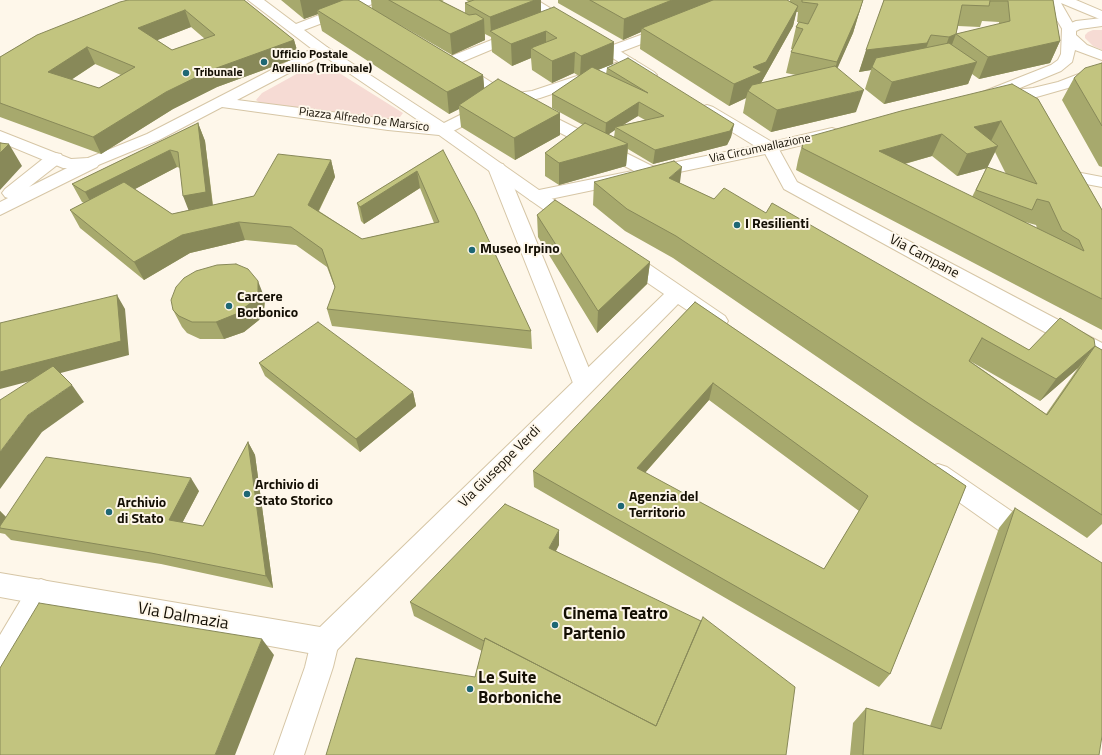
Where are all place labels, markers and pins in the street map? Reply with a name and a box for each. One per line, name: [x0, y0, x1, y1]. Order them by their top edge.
place label: Ufficio Postale Avellino (Tribunale): [272, 48, 372, 76]
marker: Ufficio Postale Avellino (Tribunale): [259, 57, 269, 67]
place label: Tribunale: [194, 66, 243, 80]
marker: Tribunale: [181, 68, 191, 78]
place label: I Resilienti: [745, 217, 809, 233]
marker: I Resilienti: [732, 220, 742, 230]
place label: Museo Irpino: [480, 242, 560, 258]
marker: Museo Irpino: [467, 245, 477, 255]
place label: Carcere Borbonico: [237, 290, 298, 322]
marker: Carcere Borbonico: [224, 301, 234, 311]
place label: Archivio di Stato Storico: [255, 478, 333, 510]
marker: Archivio di Stato Storico: [242, 489, 252, 499]
place label: Agenzia del Territorio: [629, 490, 698, 522]
place label: Archivio di Stato: [117, 496, 166, 528]
marker: Agenzia del Territorio: [616, 501, 626, 511]
marker: Archivio di Stato: [104, 507, 114, 517]
place label: Cinema Teatro Partenio: [563, 605, 668, 645]
marker: Cinema Teatro Partenio: [550, 620, 560, 630]
place label: Le Suite Borboniche: [478, 669, 561, 709]
marker: Le Suite Borboniche: [465, 684, 475, 694]

